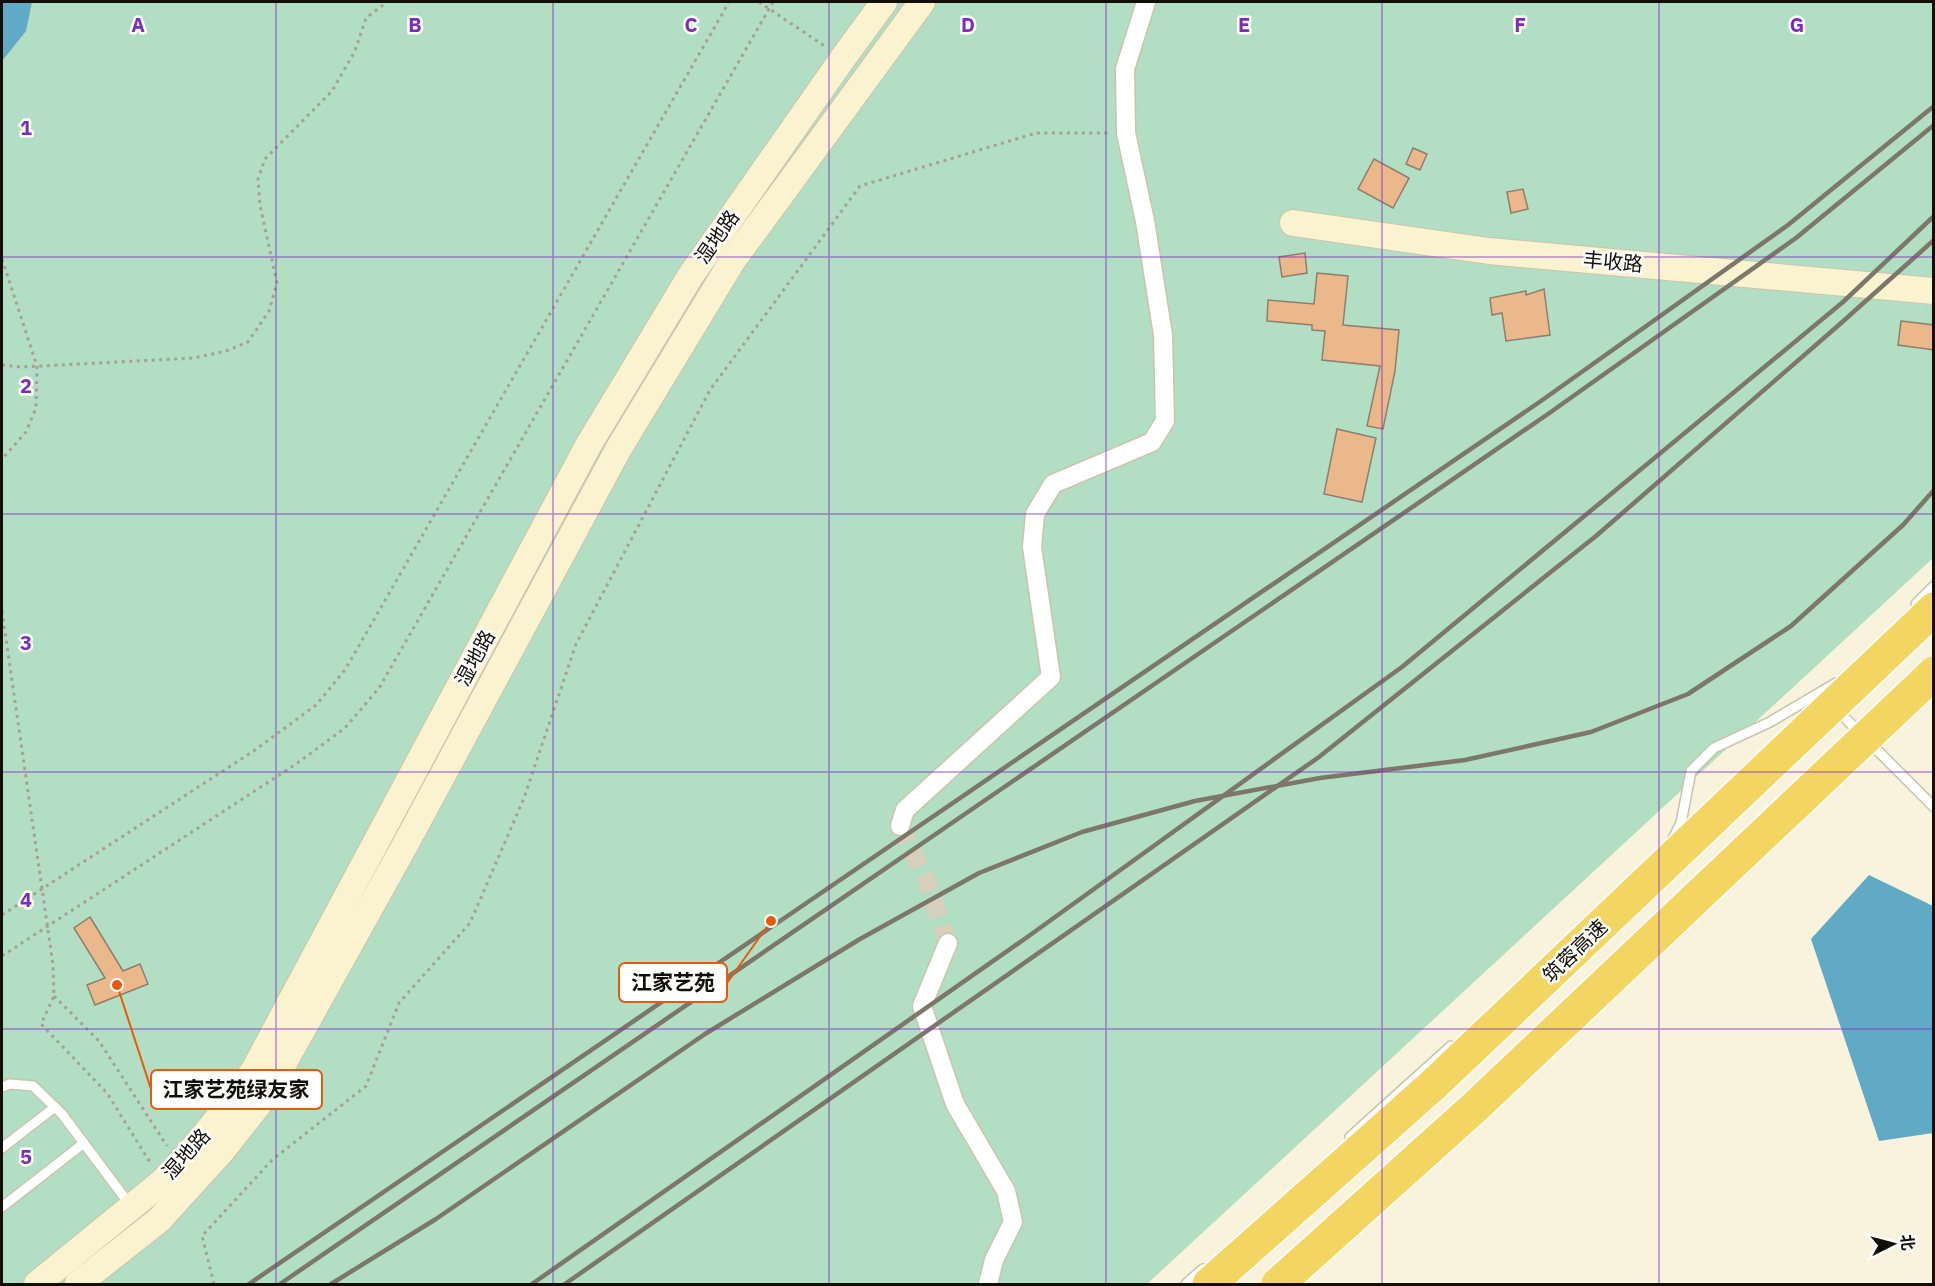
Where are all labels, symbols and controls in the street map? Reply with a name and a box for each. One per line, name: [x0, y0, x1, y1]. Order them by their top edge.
text: A: [131, 11, 145, 38]
text: B: [408, 11, 422, 38]
text: C: [684, 11, 698, 38]
text: D: [961, 11, 975, 38]
text: E: [1238, 11, 1250, 38]
text: F: [1514, 11, 1526, 38]
text: G: [1790, 11, 1804, 38]
text: 1: [20, 114, 32, 141]
street label: 湿地路: [688, 204, 745, 269]
street label: 丰收路: [1582, 245, 1644, 278]
text: 2: [20, 372, 32, 399]
street label: 湿地路: [449, 625, 501, 691]
text: 3: [20, 629, 32, 656]
text: 4: [20, 886, 32, 913]
street label: 筑蓉高速: [1537, 913, 1613, 988]
callout: 江家艺苑: [619, 963, 727, 1002]
text: 江家艺苑: [631, 968, 715, 996]
callout: 江家艺苑绿友家: [151, 1070, 322, 1109]
text: 江家艺苑绿友家: [163, 1075, 310, 1103]
street label: 湿地路: [156, 1122, 216, 1185]
text: 5: [20, 1143, 32, 1170]
north arrow: [1863, 1214, 1923, 1274]
text: 北: [1897, 1233, 1919, 1251]

